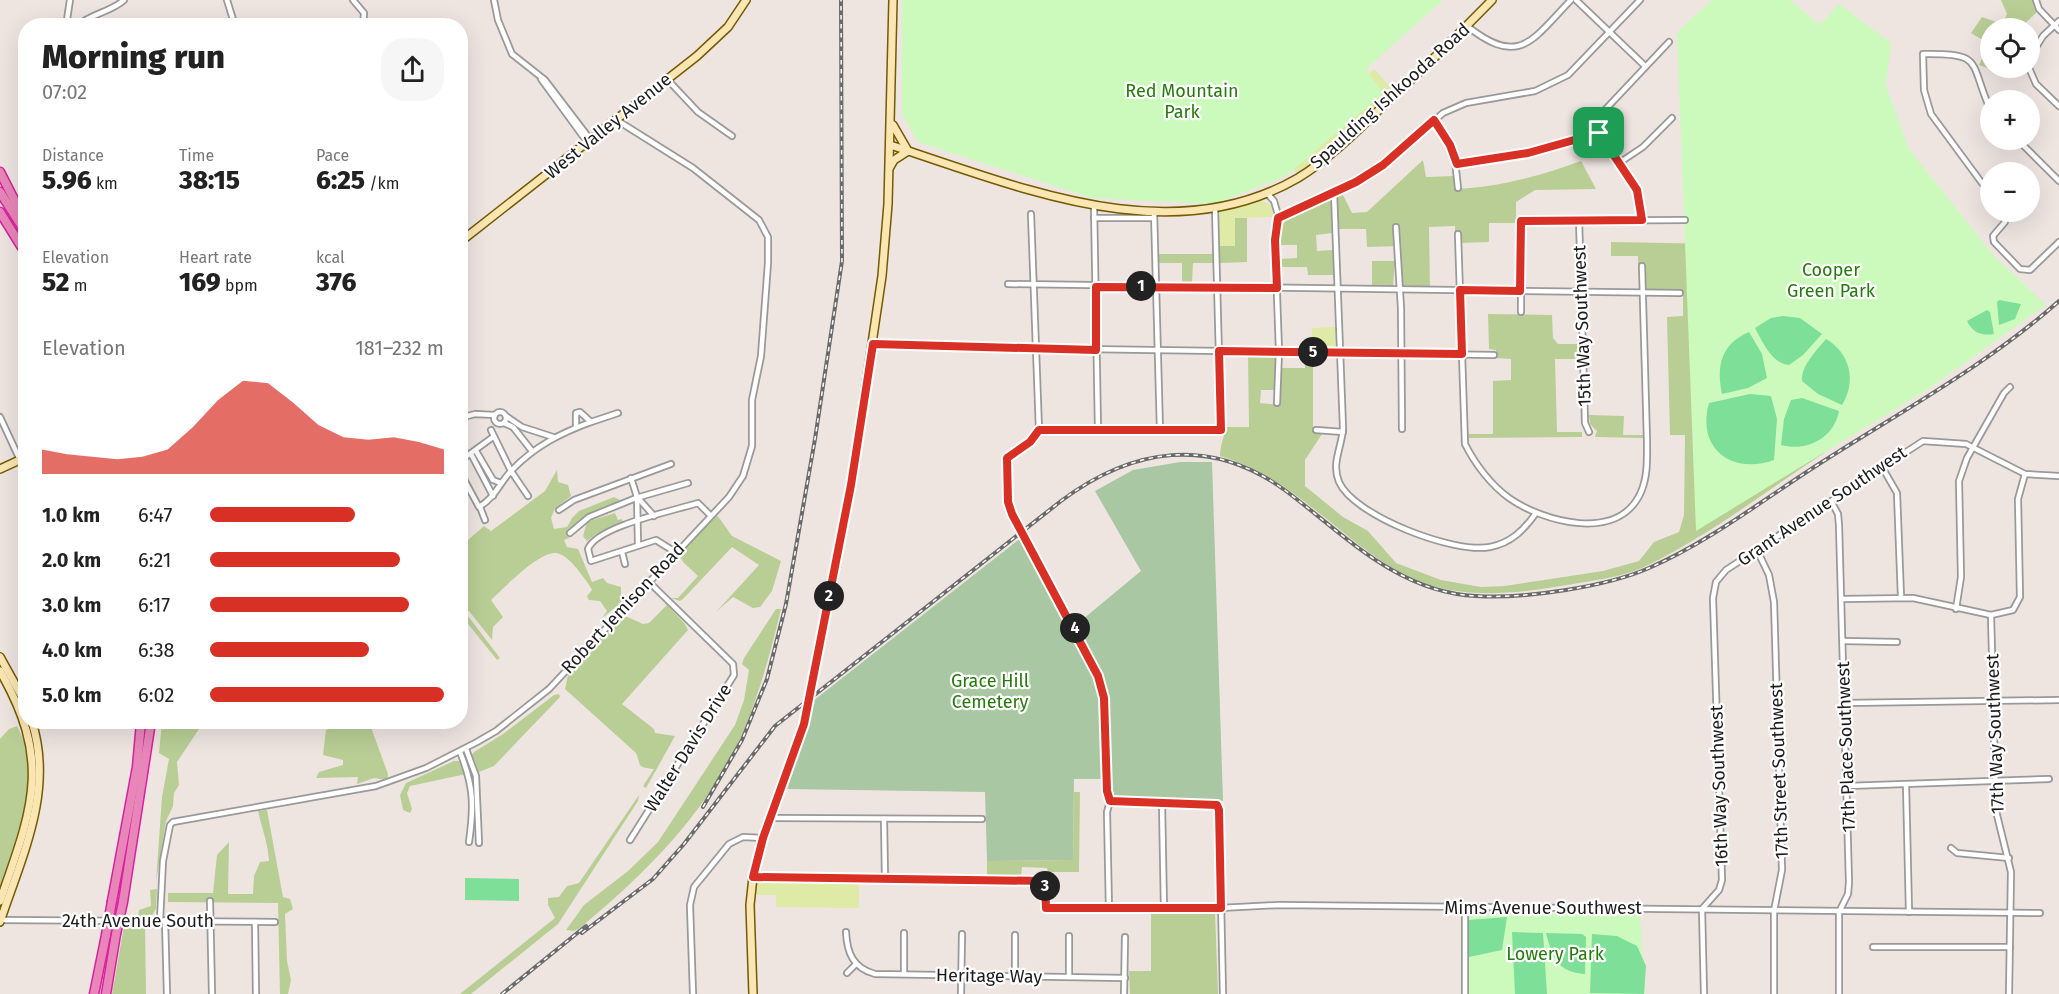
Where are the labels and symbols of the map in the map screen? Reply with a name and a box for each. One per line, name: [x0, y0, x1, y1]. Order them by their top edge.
street label: Spaulding Ishkooda Road: [1306, 18, 1474, 174]
street label: West Valley Avenue: [540, 68, 676, 184]
park label: Red Mountain Park: [1125, 80, 1239, 123]
pin: [1573, 107, 1624, 158]
street label: 15th Way Southwest: [1568, 244, 1596, 407]
park label: Cooper Green Park: [1787, 259, 1876, 302]
pin: 1: [1126, 271, 1156, 301]
pin: 5: [1298, 337, 1328, 367]
street label: Grant Avenue Southwest: [1733, 441, 1911, 571]
street label: Robert Jemison Road: [557, 538, 689, 678]
pin: 2: [814, 581, 844, 611]
pin: 4: [1060, 613, 1090, 643]
street label: 17th Way Southwest: [1981, 653, 2009, 815]
street label: 17th Place Southwest: [1832, 661, 1860, 833]
park label: Grace Hill Cemetery: [951, 670, 1029, 713]
street label: Walter Davis Drive: [640, 680, 736, 816]
street label: 17th Street Southwest: [1765, 682, 1793, 860]
street label: 16th Way Southwest: [1705, 704, 1733, 867]
pin: 3: [1030, 871, 1060, 901]
street label: Mims Avenue Southwest: [1444, 897, 1642, 919]
street label: 24th Avenue South: [62, 910, 214, 932]
park label: Lowery Park: [1506, 943, 1605, 965]
street label: Heritage Way: [936, 964, 1043, 988]

